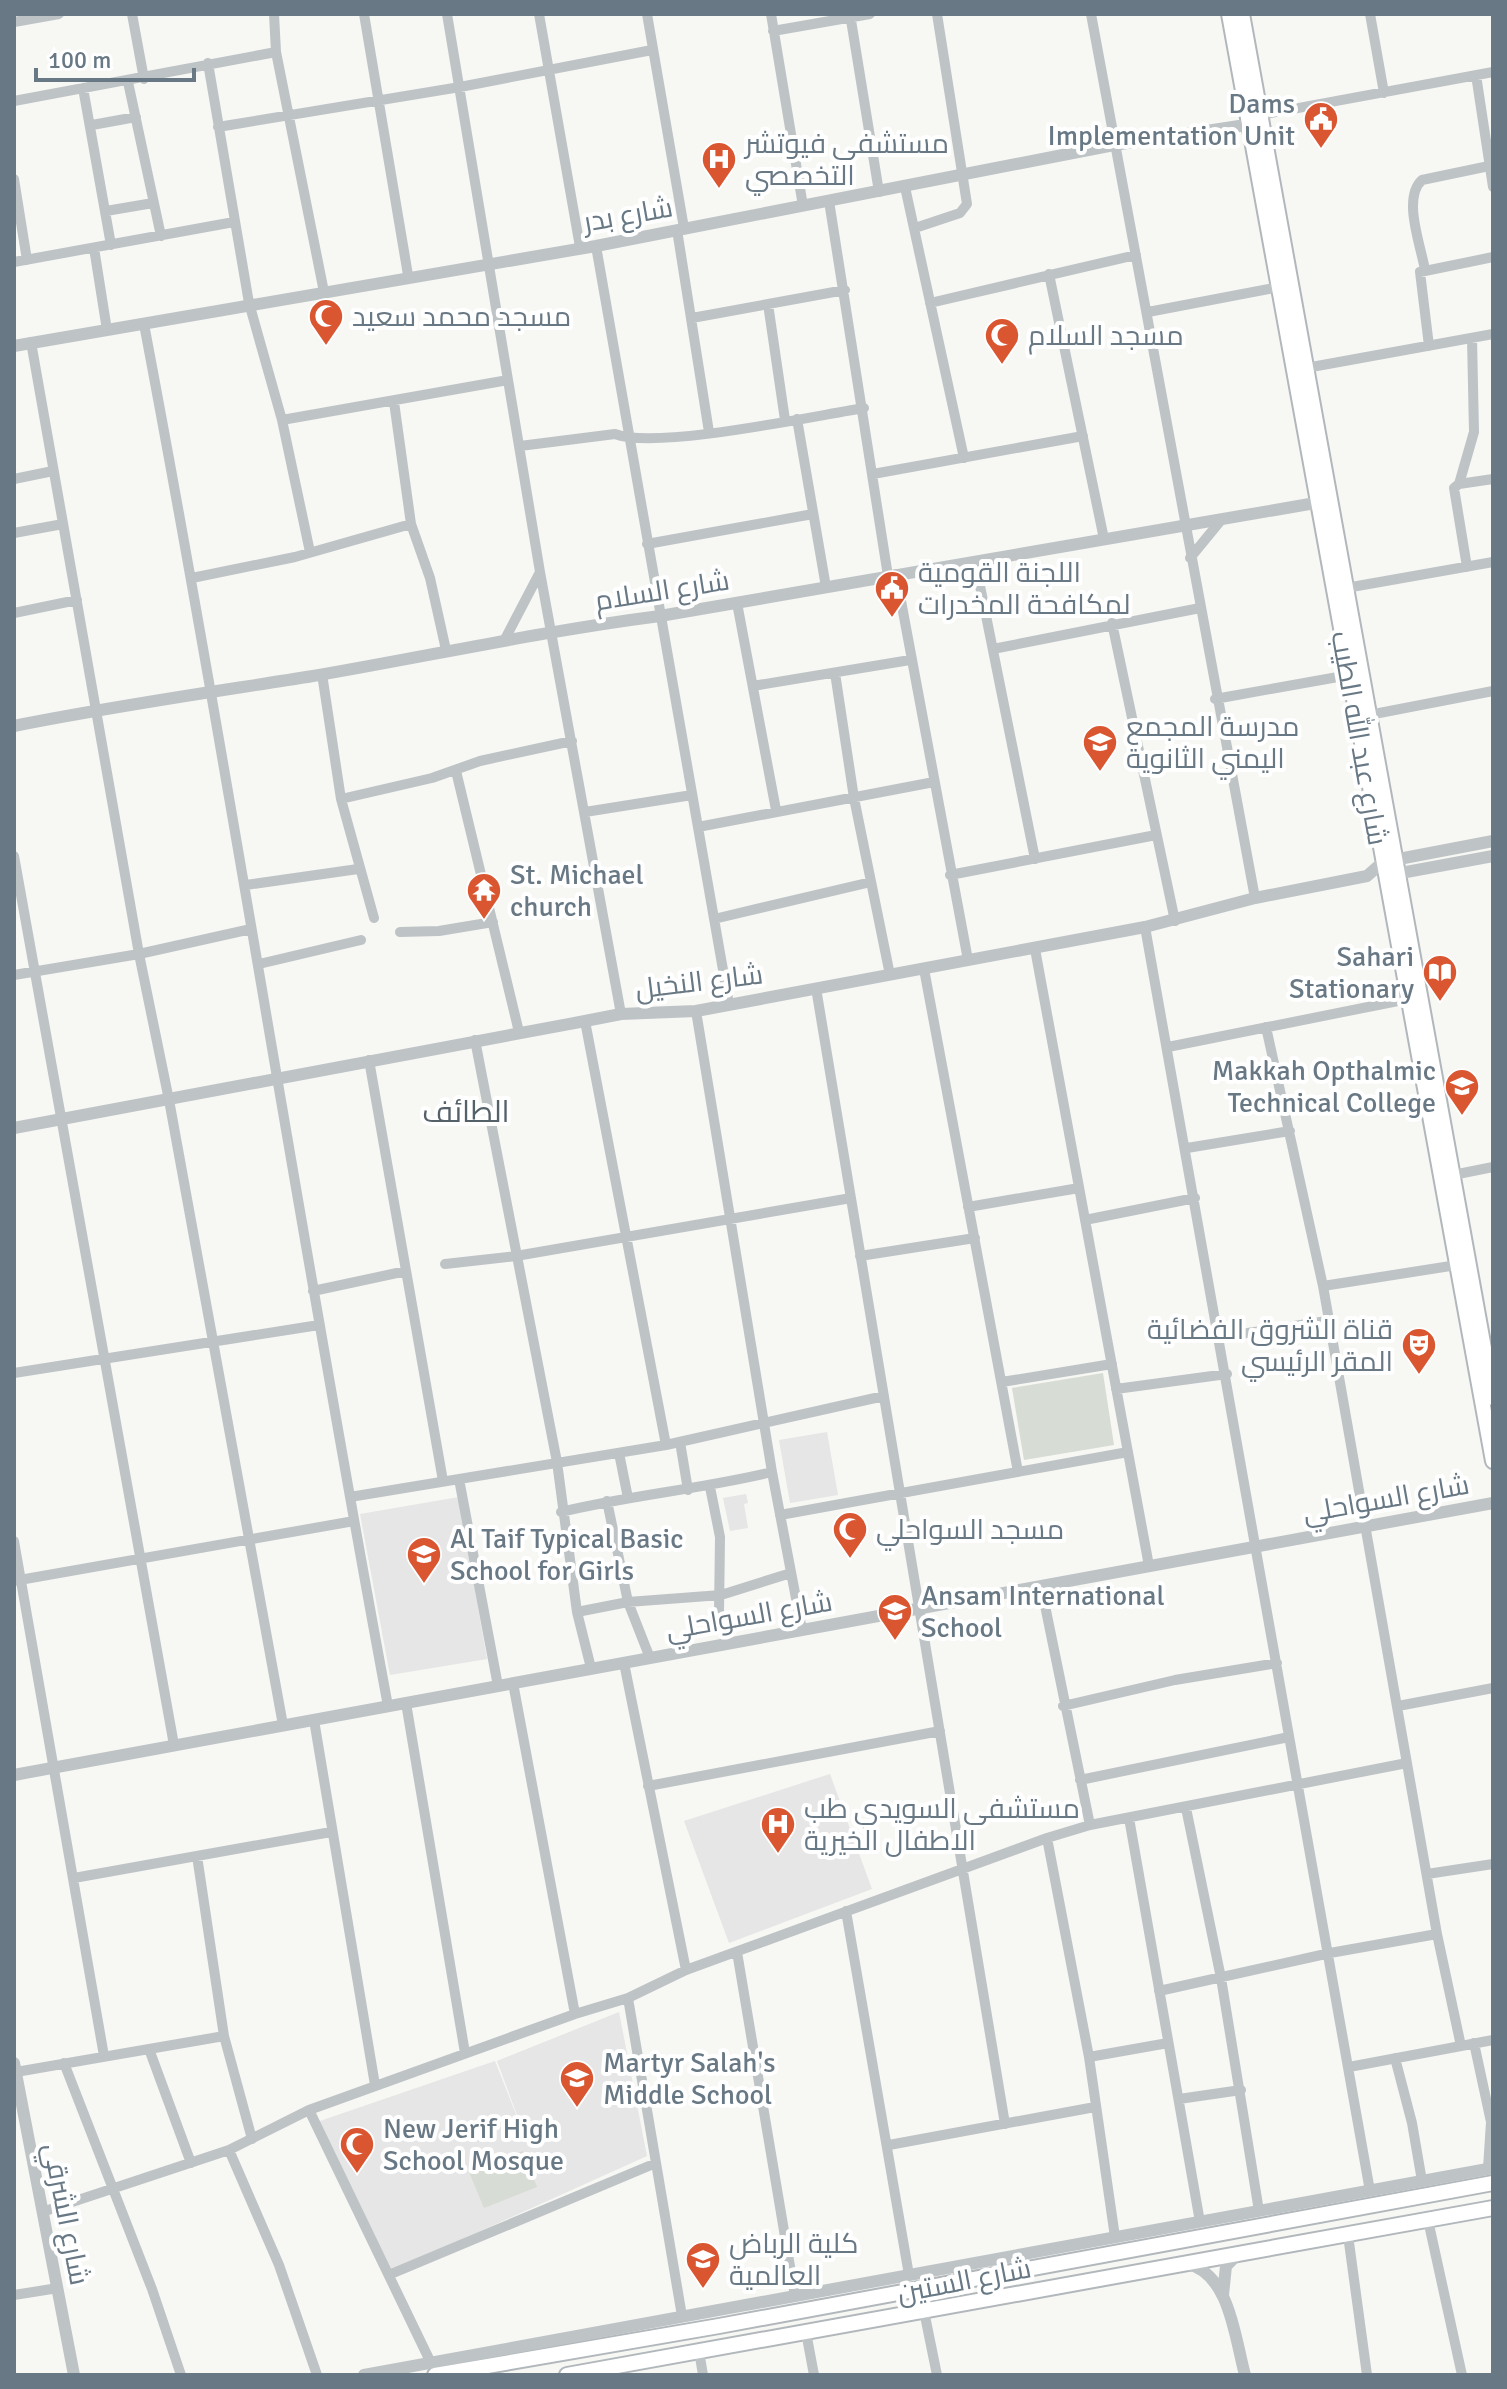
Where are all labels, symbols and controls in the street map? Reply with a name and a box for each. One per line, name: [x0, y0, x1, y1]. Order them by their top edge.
scale bar: [36, 32, 194, 82]
text: 100 m: [48, 45, 111, 75]
place label: Dams Implementation Unit: [1048, 87, 1295, 153]
public building icon: Dams Implementation Unit: [1302, 100, 1340, 150]
place label: مستشفى فيوتشر التخصصي: [743, 127, 949, 196]
hospital icon: مستشفى فيوتشر التخصصي: [700, 140, 738, 190]
street label: شارع بدر: [579, 190, 676, 241]
mosque icon: مسجد محمد سعيد: [307, 297, 345, 347]
place label: مسجد محمد سعيد: [352, 300, 571, 334]
mosque icon: مسجد السلام: [983, 316, 1021, 366]
place label: مسجد السلام: [1028, 319, 1184, 355]
place label: اللجنة القومية لمكافحة المخدرات: [918, 556, 1131, 622]
street label: شارع السلام: [592, 564, 732, 620]
public building icon: اللجنة القومية لمكافحة المخدرات: [873, 569, 911, 619]
street label: شارع عبد الله الطيب: [1322, 628, 1397, 848]
place label: مدرسة المجمع اليمني الثانوية: [1126, 710, 1299, 780]
school or university icon: مدرسة المجمع اليمني الثانوية: [1081, 723, 1119, 773]
place label: St. Michael church: [510, 858, 644, 924]
temple icon: St. Michael church: [465, 871, 503, 921]
place label: Sahari Stationary: [1289, 940, 1414, 1006]
library icon: Sahari Stationary: [1421, 953, 1459, 1003]
street label: شارع النخيل: [633, 957, 765, 1008]
place label: Makkah Opthalmic Technical College: [1212, 1054, 1436, 1120]
school or university icon: Makkah Opthalmic Technical College: [1443, 1067, 1481, 1117]
district label: الطائف: [422, 1094, 510, 1131]
place label: قناة الشروق الفضائية المقر الرئيسي: [1147, 1313, 1393, 1382]
theatre icon: قناة الشروق الفضائية المقر الرئيسي: [1400, 1326, 1438, 1376]
street label: شارع السواحلي: [1300, 1468, 1473, 1534]
mosque icon: مسجد السواحلي: [831, 1510, 869, 1560]
place label: مسجد السواحلي: [876, 1513, 1064, 1551]
place label: Al Taif Typical Basic School for Girls: [450, 1522, 683, 1588]
school or university icon: Al Taif Typical Basic School for Girls: [405, 1535, 443, 1585]
place label: Ansam International School: [921, 1579, 1165, 1645]
street label: شارع السواحلي: [663, 1585, 836, 1651]
school or university icon: Ansam International School: [876, 1592, 914, 1642]
place label: مستشفى السويدي طب الاطفال الخيرية: [804, 1792, 1080, 1858]
hospital icon: مستشفى السويدي طب الاطفال الخيرية: [759, 1805, 797, 1855]
place label: Martyr Salah's Middle School: [603, 2046, 776, 2112]
school or university icon: Martyr Salah's Middle School: [558, 2059, 596, 2109]
place label: New Jerif High School Mosque: [383, 2112, 564, 2178]
mosque icon: New Jerif High School Mosque: [338, 2125, 376, 2175]
street label: شارع الشرقي: [32, 2140, 96, 2289]
place label: كلية الرباض العالمية: [729, 2227, 858, 2293]
school or university icon: كلية الرباض العالمية: [684, 2240, 722, 2290]
street label: شارع الستين: [894, 2251, 1034, 2312]

